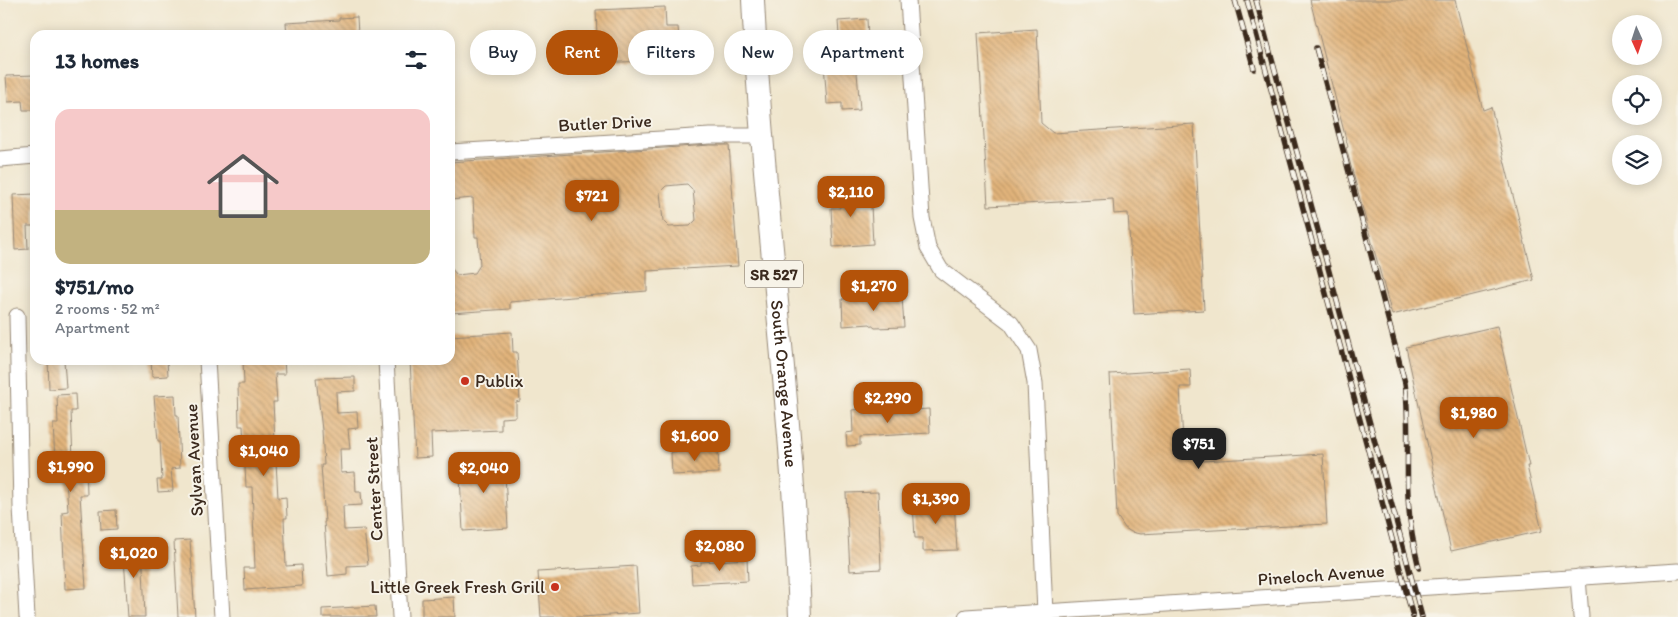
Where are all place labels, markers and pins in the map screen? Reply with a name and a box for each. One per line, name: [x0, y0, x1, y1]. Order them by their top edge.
pin: $2,110: [810, 176, 892, 218]
pin: $721: [562, 180, 622, 222]
pin: $1,270: [833, 270, 915, 312]
place label: Publix: [475, 370, 523, 392]
marker: Publix: [459, 375, 471, 387]
pin: $2,290: [847, 382, 929, 424]
pin: $1,980: [1433, 396, 1515, 439]
pin: $1,600: [654, 420, 736, 462]
pin: $751: [1169, 428, 1229, 470]
pin: $1,040: [223, 434, 305, 477]
pin: $1,990: [30, 450, 112, 493]
pin: $2,040: [443, 452, 525, 494]
pin: $1,390: [895, 482, 977, 525]
pin: $2,080: [679, 530, 761, 572]
pin: $1,020: [93, 536, 175, 579]
place label: Little Greek Fresh Grill: [370, 576, 545, 598]
marker: Little Greek Fresh Grill: [549, 581, 561, 593]

